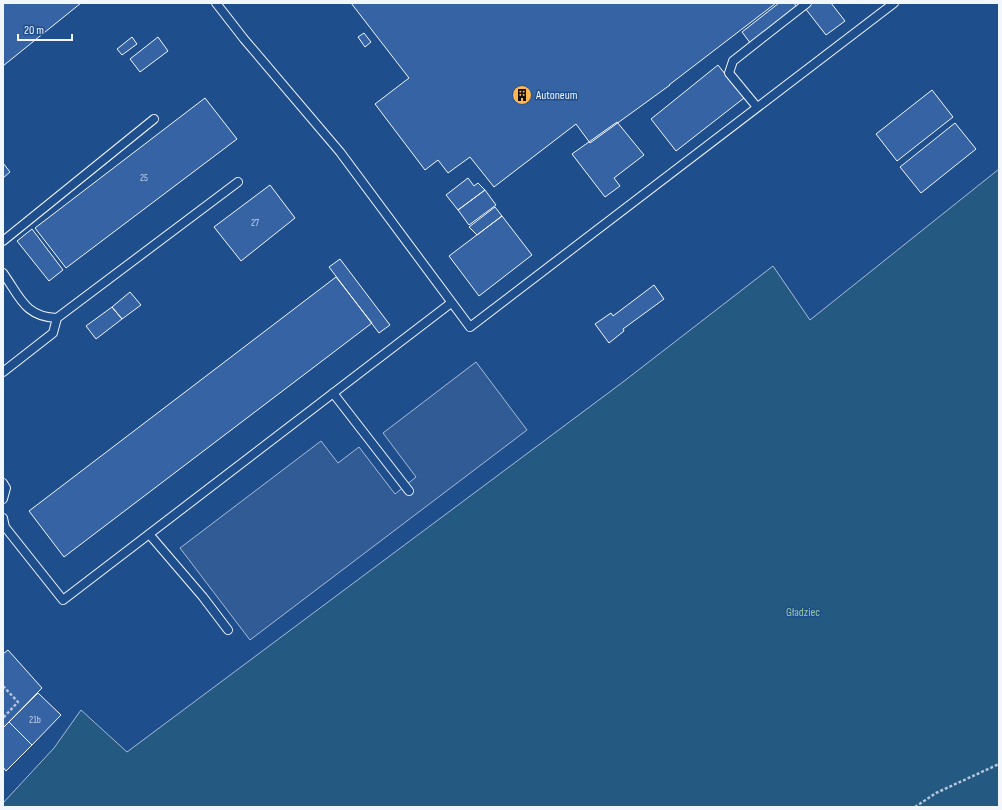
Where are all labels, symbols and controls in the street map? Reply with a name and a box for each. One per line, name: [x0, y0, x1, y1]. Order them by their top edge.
scale bar: [18, 16, 72, 42]
text: 20 m: [24, 23, 44, 38]
building icon: Autoneum: [511, 84, 533, 106]
place label: Autoneum: [535, 88, 578, 103]
house number: 25: [140, 172, 148, 184]
house number: 27: [251, 217, 259, 229]
park label: Gładziec: [786, 605, 820, 620]
house number: 21b: [29, 714, 41, 726]

